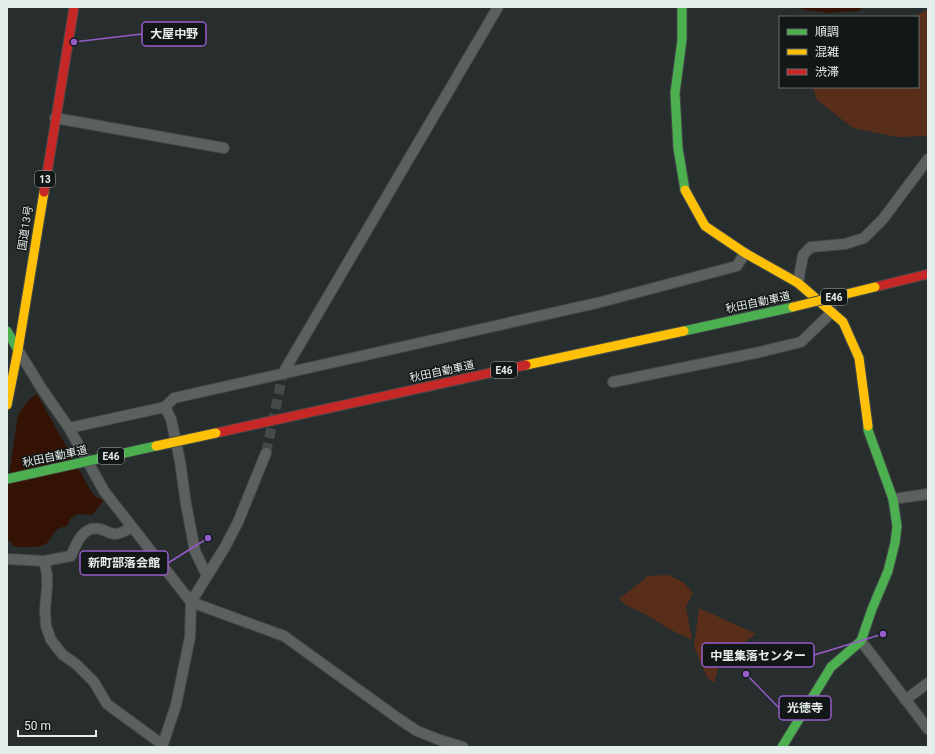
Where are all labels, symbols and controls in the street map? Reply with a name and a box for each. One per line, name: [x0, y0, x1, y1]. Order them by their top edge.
legend: [779, 16, 919, 88]
callout: 大屋中野: [142, 22, 206, 46]
text: 順調: [815, 25, 839, 39]
text: 大屋中野: [150, 27, 198, 41]
text: 混雑: [815, 45, 839, 59]
text: 渋滞: [815, 65, 839, 79]
road number: 13: [35, 171, 55, 187]
street label: 国道13号: [16, 205, 35, 252]
street label: 秋田自動車道: [724, 289, 792, 316]
road number: E46: [821, 289, 847, 305]
street label: 秋田自動車道: [408, 358, 476, 385]
road number: E46: [491, 362, 517, 378]
street label: 秋田自動車道: [21, 443, 89, 470]
road number: E46: [98, 448, 124, 464]
callout: 新町部落会館: [80, 551, 168, 575]
text: 新町部落会館: [88, 556, 160, 570]
callout: 中里集落センター: [702, 643, 814, 667]
text: 中里集落センター: [710, 649, 806, 663]
callout: 光徳寺: [779, 696, 831, 720]
text: 光徳寺: [787, 701, 823, 715]
scale bar: [18, 712, 96, 738]
text: 50 m: [24, 719, 51, 733]

